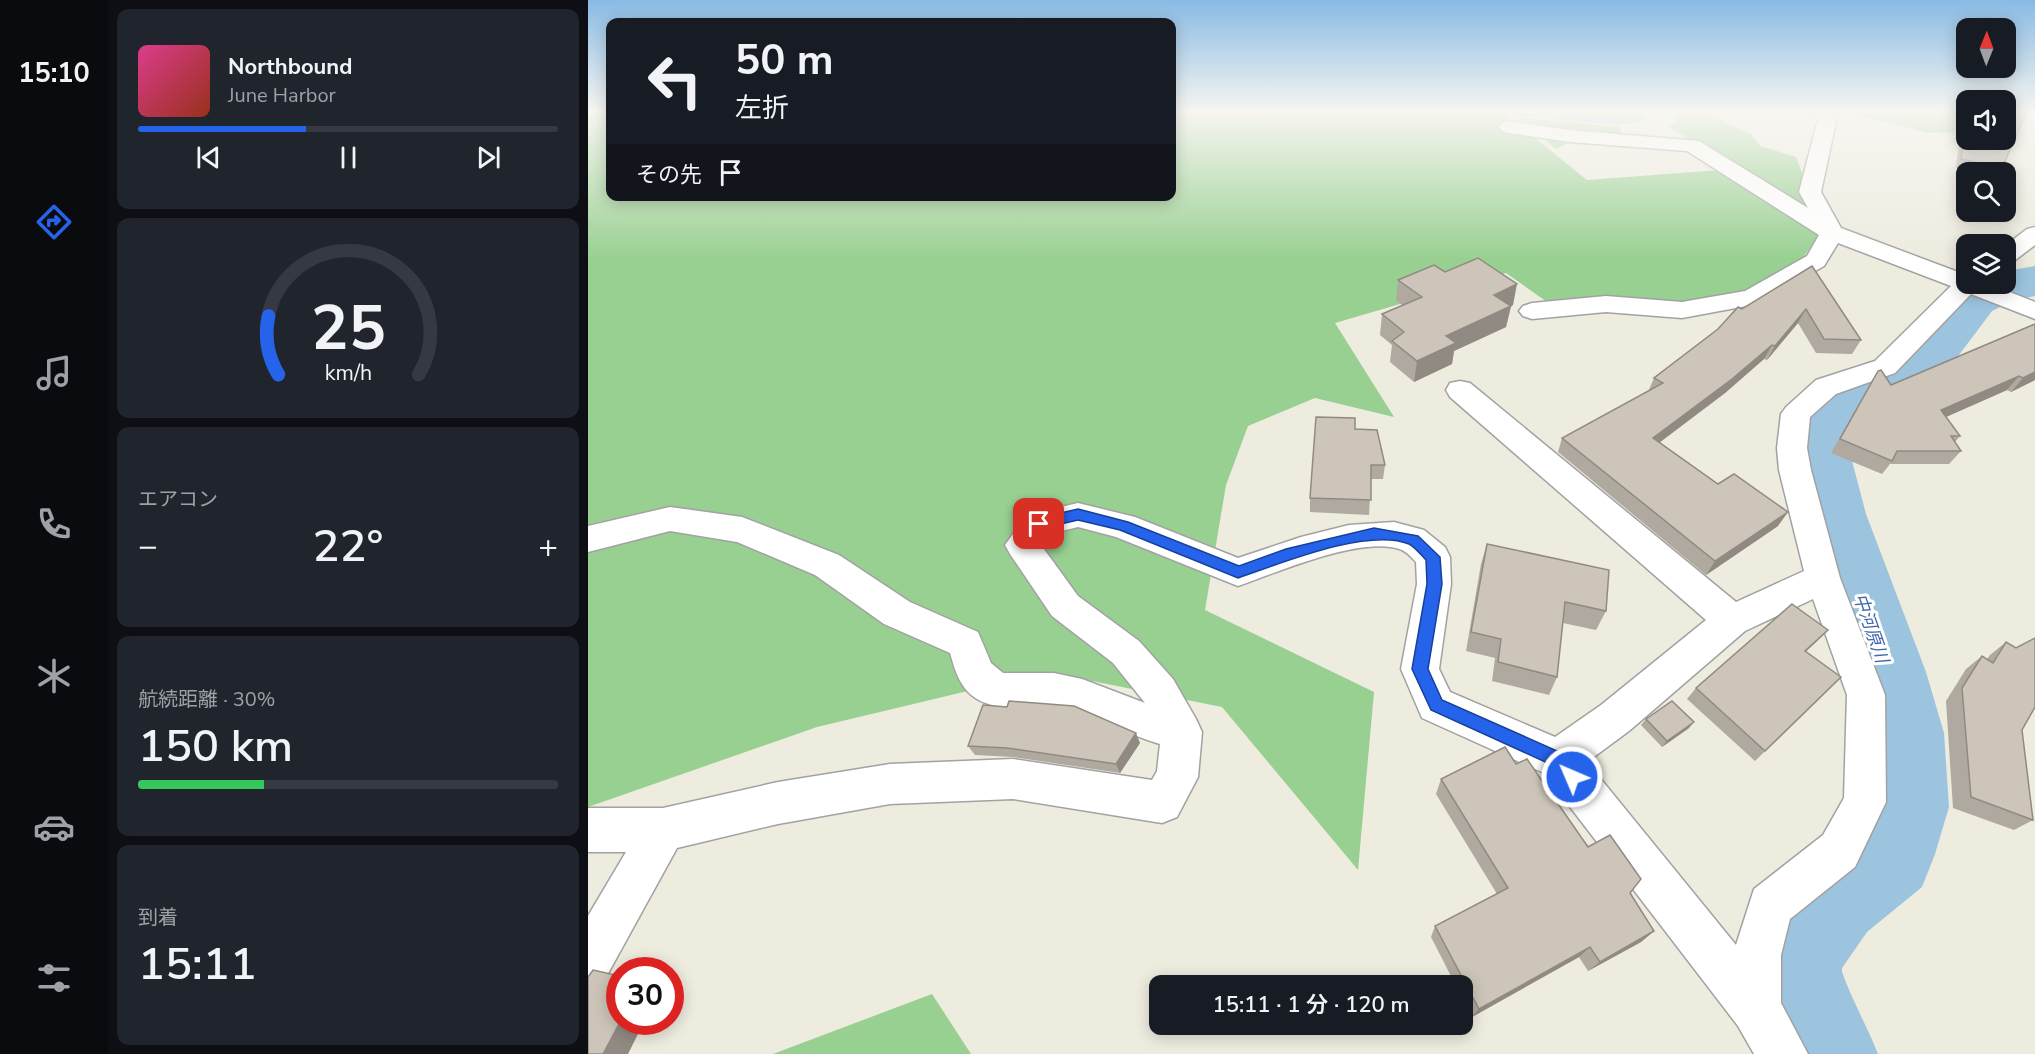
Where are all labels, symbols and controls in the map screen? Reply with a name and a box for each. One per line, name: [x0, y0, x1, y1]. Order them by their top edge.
north arrow: [1956, 18, 2016, 78]
map controls: [1956, 18, 2016, 294]
text: 50 m: [735, 32, 834, 89]
icon: left: [636, 42, 714, 120]
text: Northbound: [228, 52, 352, 82]
text: 15:10: [18, 55, 90, 92]
text: June Harbor: [228, 82, 336, 109]
text: 左折: [735, 90, 789, 127]
button: sound: [1956, 90, 2016, 150]
icon: previous: [192, 141, 225, 174]
icon: pause: [332, 141, 365, 174]
icon: next: [472, 141, 505, 174]
icon: arrive: [714, 156, 747, 189]
text: その先: [636, 160, 702, 190]
button: search: [1956, 162, 2016, 222]
icon: directions: [33, 201, 75, 243]
button: layers: [1956, 234, 2016, 294]
text: 25: [311, 286, 385, 371]
icon: music: [33, 352, 75, 394]
text: km/h: [324, 358, 372, 388]
text: エアコン: [138, 486, 218, 513]
pin: [1013, 498, 1064, 549]
icon: phone: [33, 503, 75, 545]
icon: arrive: [1022, 507, 1055, 540]
text: 22°: [313, 516, 383, 577]
text: −: [138, 524, 158, 569]
text: +: [538, 524, 558, 569]
water label: 中河原川: [1848, 590, 1895, 668]
icon: climate: [33, 655, 75, 697]
text: 航続距離 · 30%: [138, 686, 275, 713]
text: 150 km: [138, 716, 293, 777]
position arrow: [1540, 745, 1604, 809]
icon: car: [33, 806, 75, 848]
text: 到着: [138, 904, 178, 931]
text: 15:11: [138, 934, 257, 995]
icon: filters: [33, 957, 75, 999]
speed limit sign: 30: [606, 957, 684, 1035]
text: 15:11 · 1 分 · 120 m: [1212, 990, 1410, 1020]

